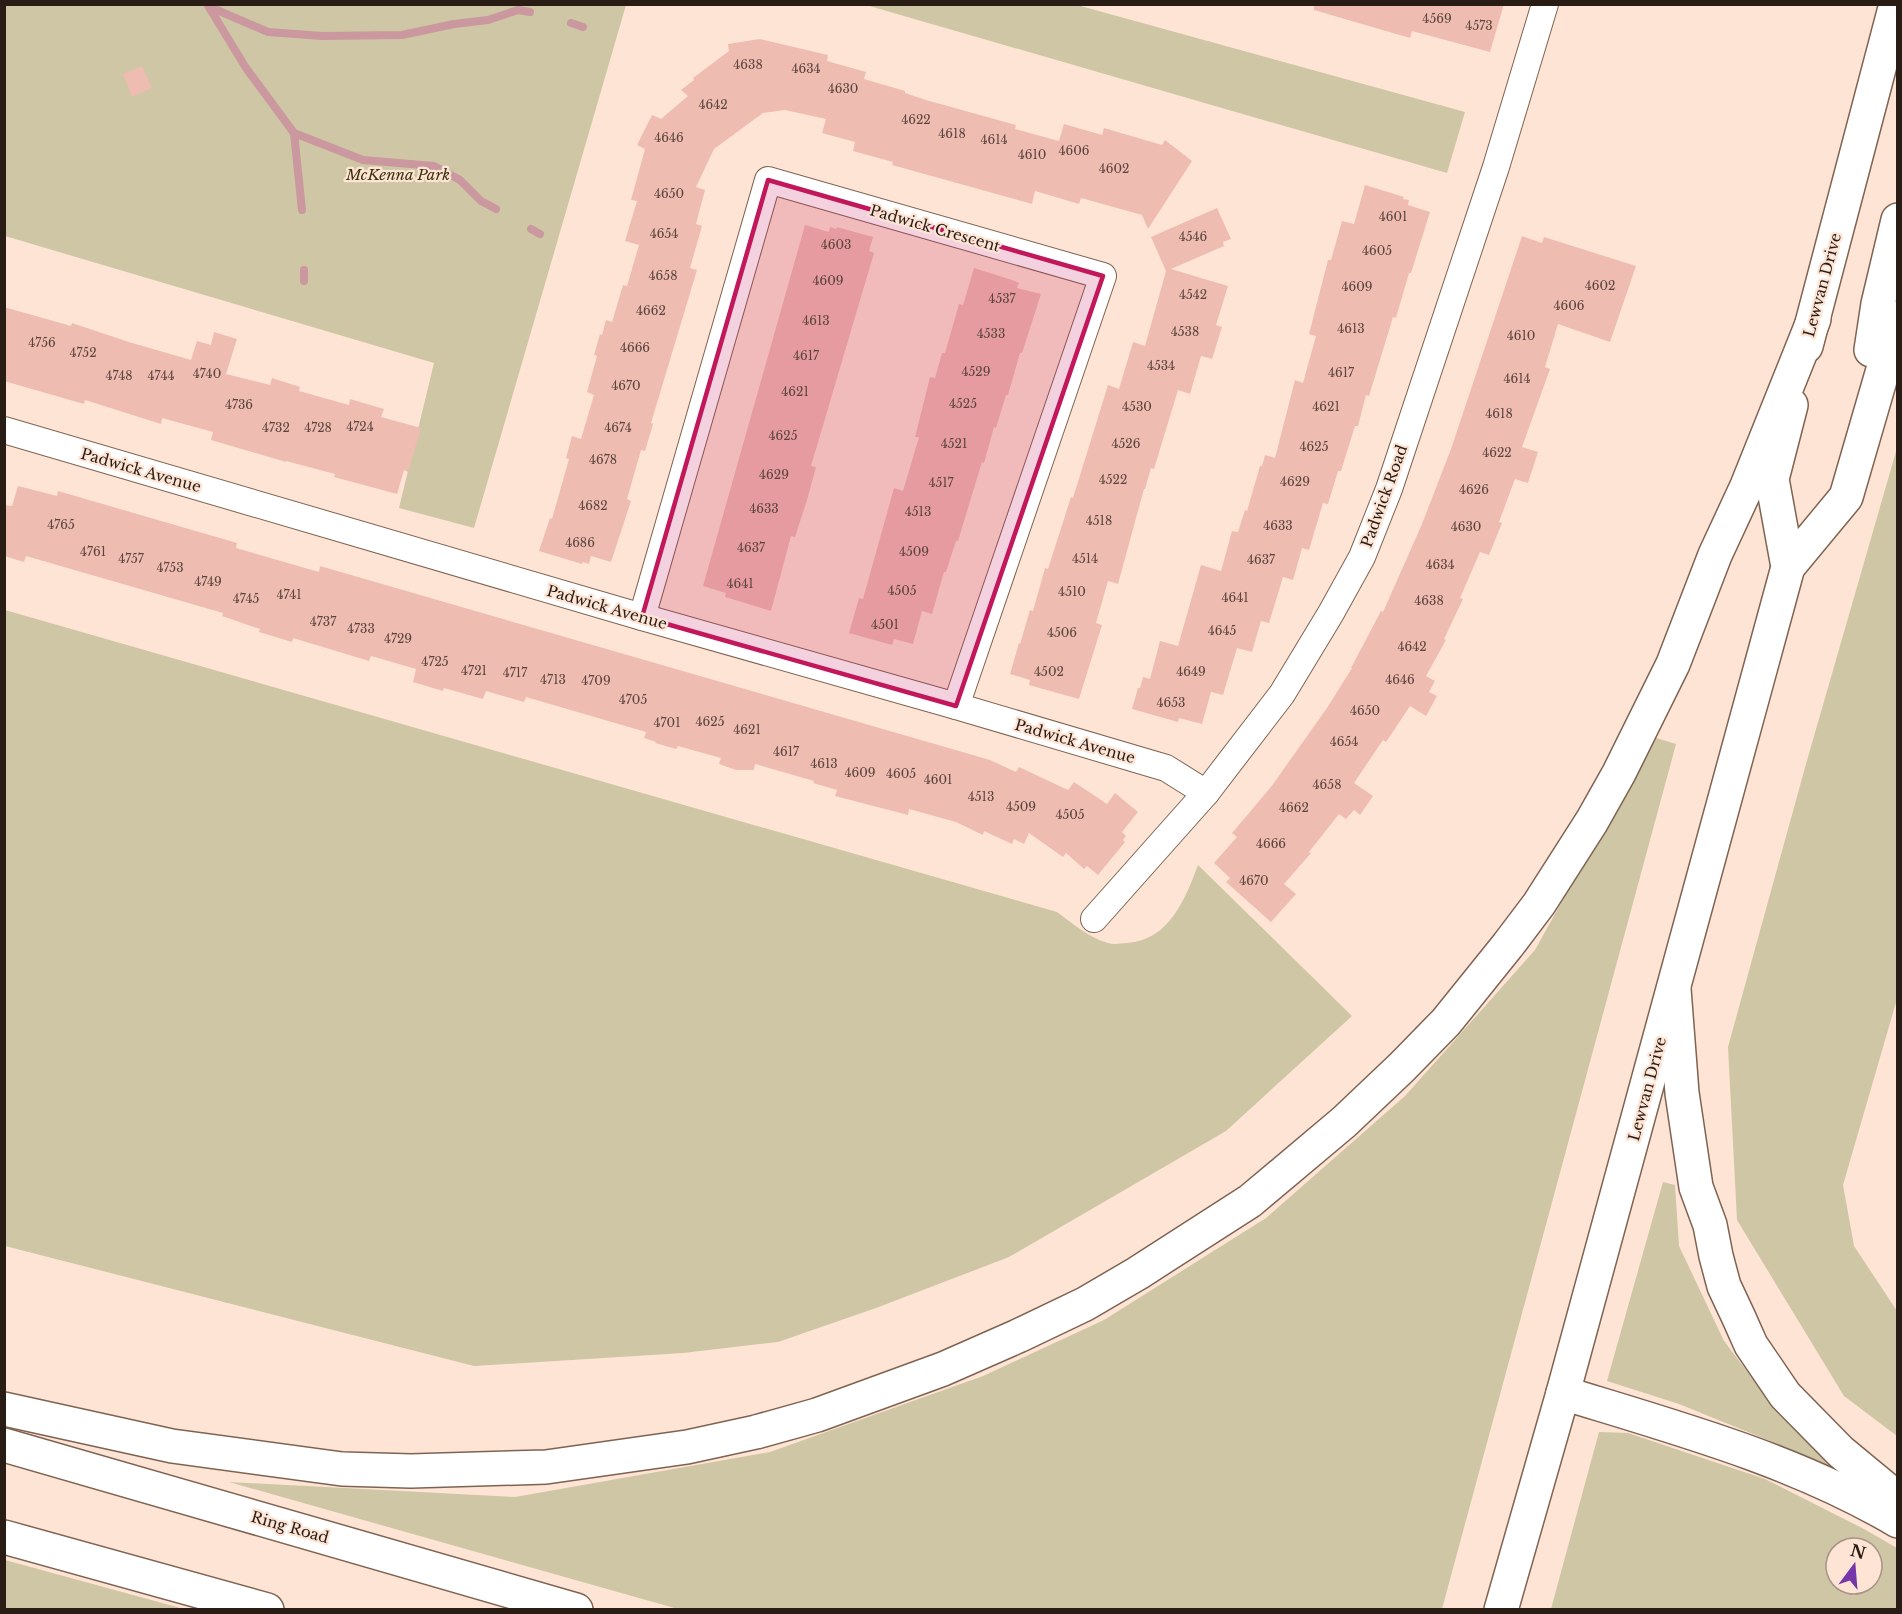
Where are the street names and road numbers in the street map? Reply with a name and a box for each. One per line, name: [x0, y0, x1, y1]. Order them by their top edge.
street label: Padwick Crescent: [868, 200, 1003, 256]
street label: Lewvan Drive: [1799, 231, 1845, 339]
street label: Padwick Road: [1357, 442, 1411, 550]
street label: Padwick Avenue: [79, 444, 203, 496]
street label: Padwick Avenue: [545, 581, 669, 633]
street label: Padwick Avenue: [1013, 715, 1137, 767]
street label: Lewvan Drive: [1624, 1035, 1670, 1143]
street label: Ring Road: [249, 1507, 331, 1547]

